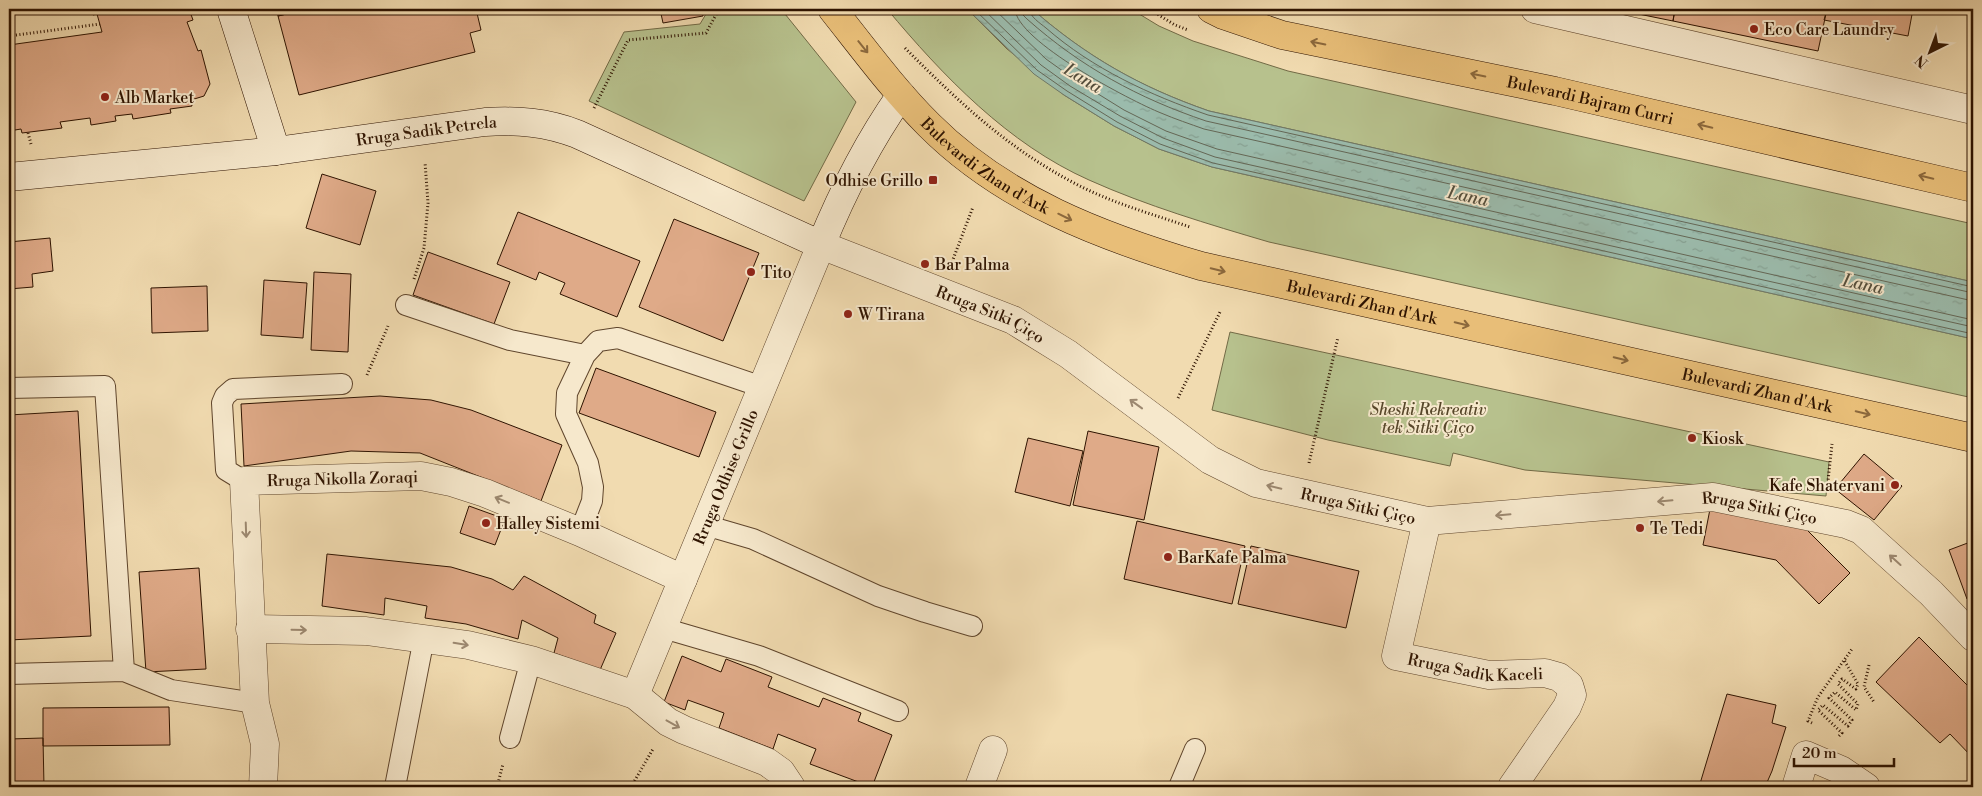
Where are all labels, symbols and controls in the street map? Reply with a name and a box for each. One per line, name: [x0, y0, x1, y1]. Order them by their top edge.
place label: Eco Care Laundry: [1764, 20, 1895, 40]
marker: Eco Care Laundry: [1748, 23, 1760, 35]
north arrow: [1904, 28, 1954, 78]
one-way arrow: [1311, 38, 1327, 47]
one-way arrow: [857, 40, 868, 53]
text: N: [1912, 51, 1932, 71]
water label: Lana: [1058, 58, 1107, 99]
one-way arrow: [1470, 70, 1486, 80]
street label: Bulevardi Bajram Curri: [1504, 72, 1676, 129]
place label: Alb Market: [114, 88, 194, 108]
marker: Alb Market: [99, 91, 111, 103]
street label: Rruga Sadik Petrela: [355, 112, 498, 151]
street label: Bulevardi Zhan d'Ark: [916, 113, 1054, 219]
one-way arrow: [1697, 121, 1713, 130]
place label: Odhise Grillo: [825, 171, 923, 191]
one-way arrow: [1918, 172, 1934, 181]
marker: Odhise Grillo: [927, 174, 939, 186]
water label: Lana: [1445, 181, 1491, 212]
one-way arrow: [1057, 213, 1072, 223]
place label: Bar Palma: [934, 255, 1011, 275]
marker: Bar Palma: [919, 258, 931, 270]
place label: Tito: [761, 263, 792, 283]
marker: Tito: [745, 266, 757, 278]
one-way arrow: [1210, 266, 1226, 275]
water label: Lana: [1840, 269, 1886, 300]
street label: Bulevardi Zhan d'Ark: [1284, 276, 1440, 330]
street label: Rruga Sitki Çiço: [933, 282, 1048, 348]
place label: W Tirana: [857, 305, 926, 325]
marker: W Tirana: [842, 308, 854, 320]
one-way arrow: [1454, 320, 1470, 329]
one-way arrow: [1612, 355, 1628, 364]
street label: Bulevardi Zhan d'Ark: [1679, 364, 1836, 418]
one-way arrow: [1129, 399, 1143, 409]
park label: Sheshi Rekreativ tek Sitki Çiço: [1370, 400, 1486, 438]
street label: Rruga Odhise Grillo: [689, 406, 763, 548]
one-way arrow: [1854, 409, 1870, 418]
place label: Kiosk: [1702, 429, 1745, 449]
marker: Kiosk: [1686, 432, 1698, 444]
street label: Rruga Nikolla Zoraqi: [266, 467, 418, 491]
place label: Kafe Shatervani: [1769, 476, 1885, 496]
marker: Kafe Shatervani: [1889, 479, 1901, 491]
one-way arrow: [1267, 482, 1283, 491]
street label: Rruga Sitki Çiço: [1298, 484, 1417, 529]
street label: Rruga Sitki Çiço: [1701, 488, 1819, 529]
one-way arrow: [495, 495, 510, 505]
one-way arrow: [1657, 497, 1673, 506]
one-way arrow: [1495, 510, 1511, 520]
place label: Halley Sistemi: [496, 514, 600, 534]
marker: Halley Sistemi: [480, 517, 492, 529]
place label: Te Tedi: [1650, 519, 1703, 539]
one-way arrow: [242, 522, 251, 538]
marker: Te Tedi: [1634, 522, 1646, 534]
place label: BarKafe Palma: [1177, 548, 1287, 568]
marker: BarKafe Palma: [1162, 551, 1174, 563]
one-way arrow: [1889, 554, 1902, 566]
one-way arrow: [290, 625, 307, 635]
one-way arrow: [452, 639, 468, 649]
street label: Rruga Sadik Kaceli: [1405, 650, 1544, 686]
one-way arrow: [666, 720, 680, 730]
scale bar: [1794, 736, 1894, 768]
text: 20 m: [1802, 744, 1837, 763]

